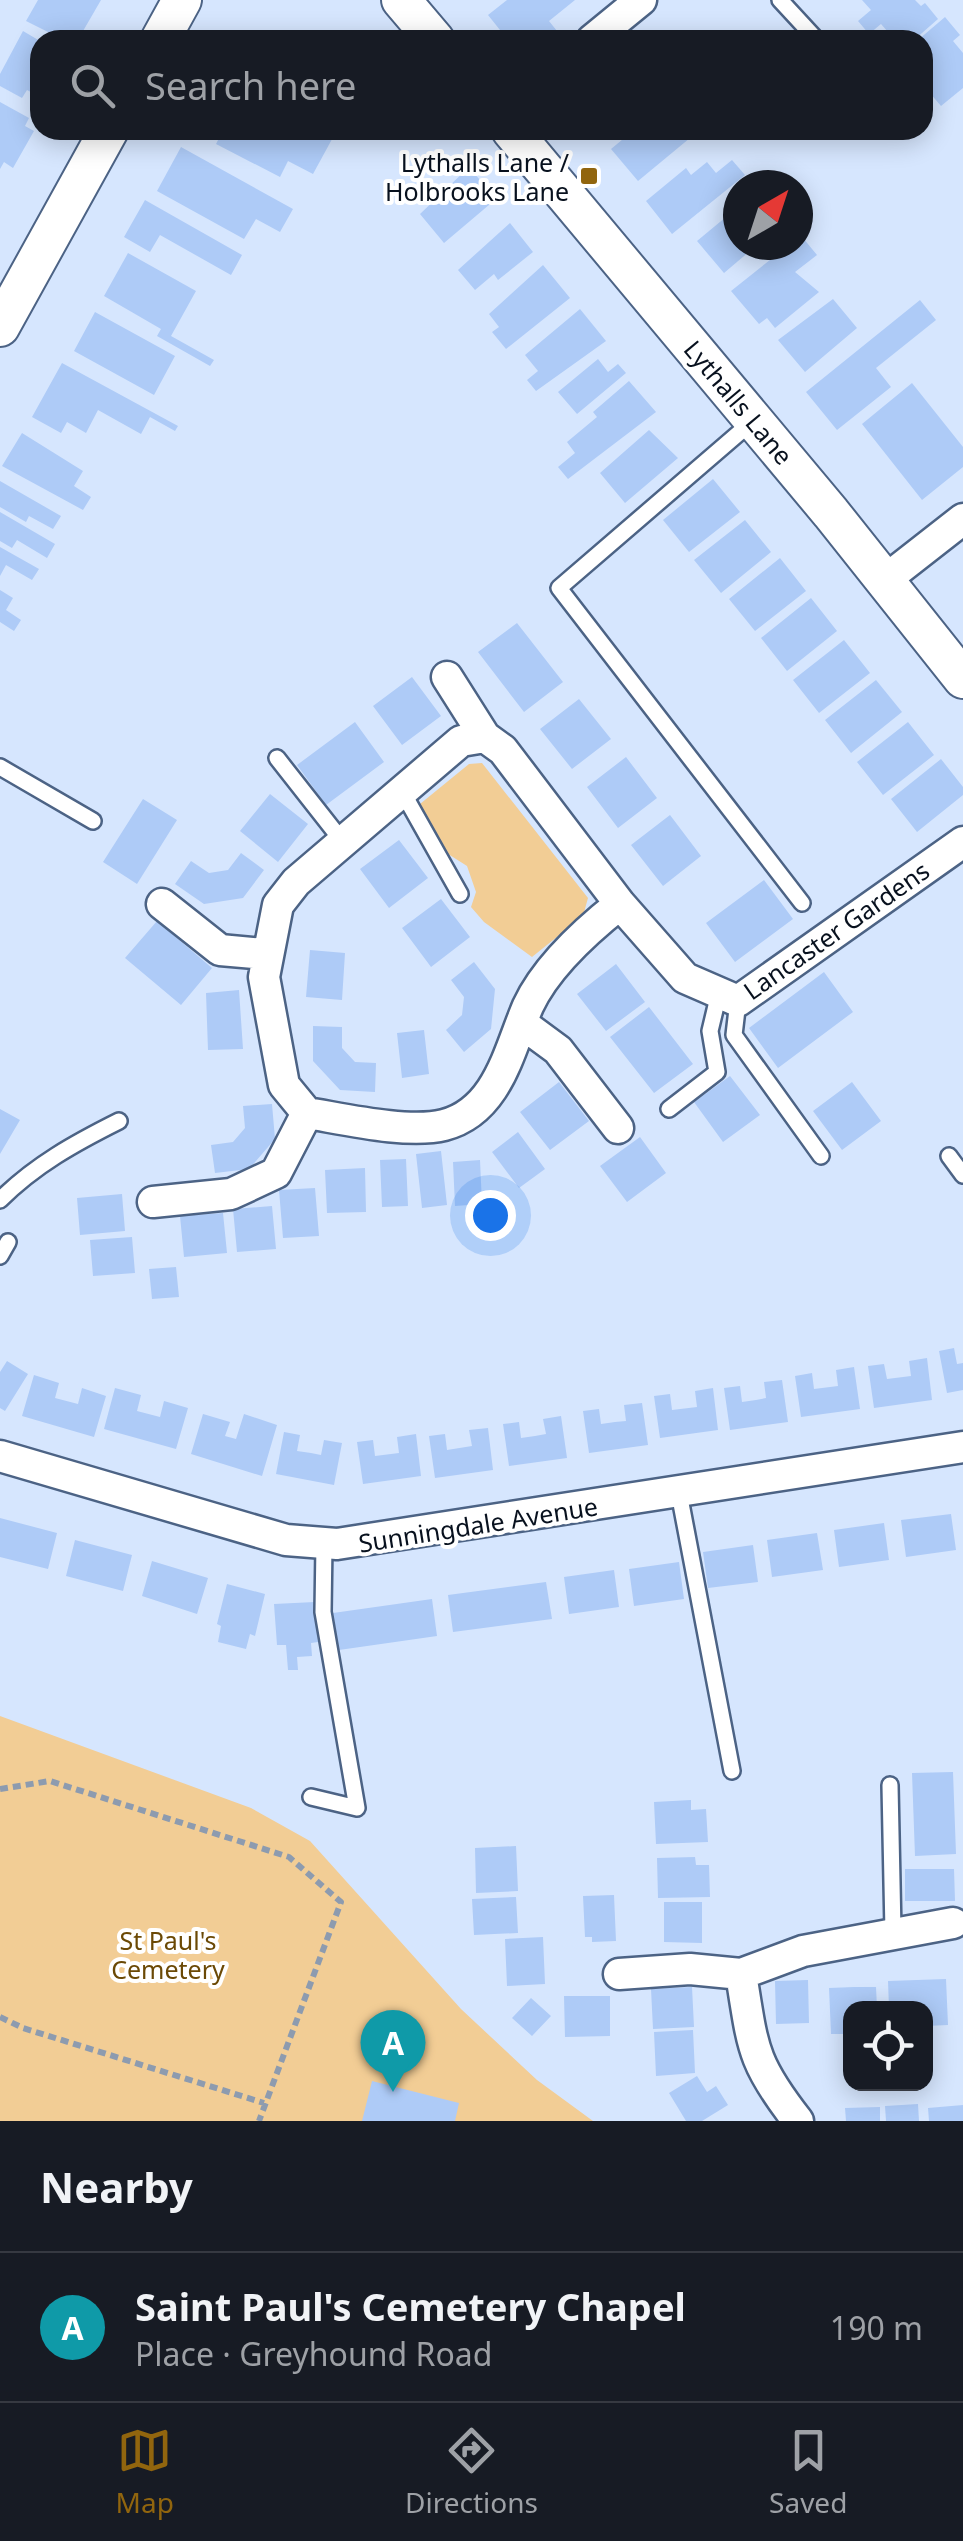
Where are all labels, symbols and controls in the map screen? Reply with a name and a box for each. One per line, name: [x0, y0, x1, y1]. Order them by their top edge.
search box: [30, 30, 933, 140]
icon: search: [65, 58, 120, 113]
text: Search here: [145, 59, 356, 111]
place label: Lythalls Lane / Holbrooks Lane: [385, 145, 570, 208]
marker: Lythalls Lane / Holbrooks Lane: [578, 165, 600, 187]
north arrow: [723, 170, 813, 260]
street label: Lythalls Lane: [677, 333, 801, 471]
street label: Lancaster Gardens: [736, 853, 936, 1007]
your location: [465, 1190, 516, 1241]
street label: Sunningdale Avenue: [356, 1488, 600, 1560]
park label: St Paul's Cemetery: [111, 1923, 225, 1986]
map controls: [843, 2001, 933, 2091]
button: locate: [843, 2001, 933, 2091]
pin: A: [360, 2010, 426, 2092]
text: Nearby: [40, 2158, 193, 2215]
text: Saint Paul's Cemetery Chapel: [135, 2280, 686, 2332]
text: A: [61, 2306, 84, 2349]
text: 190 m: [830, 2306, 923, 2349]
text: Place · Greyhound Road: [135, 2332, 492, 2375]
tab: Map: [116, 2423, 174, 2521]
tab: Directions: [405, 2423, 538, 2521]
tab: Saved: [769, 2423, 847, 2521]

